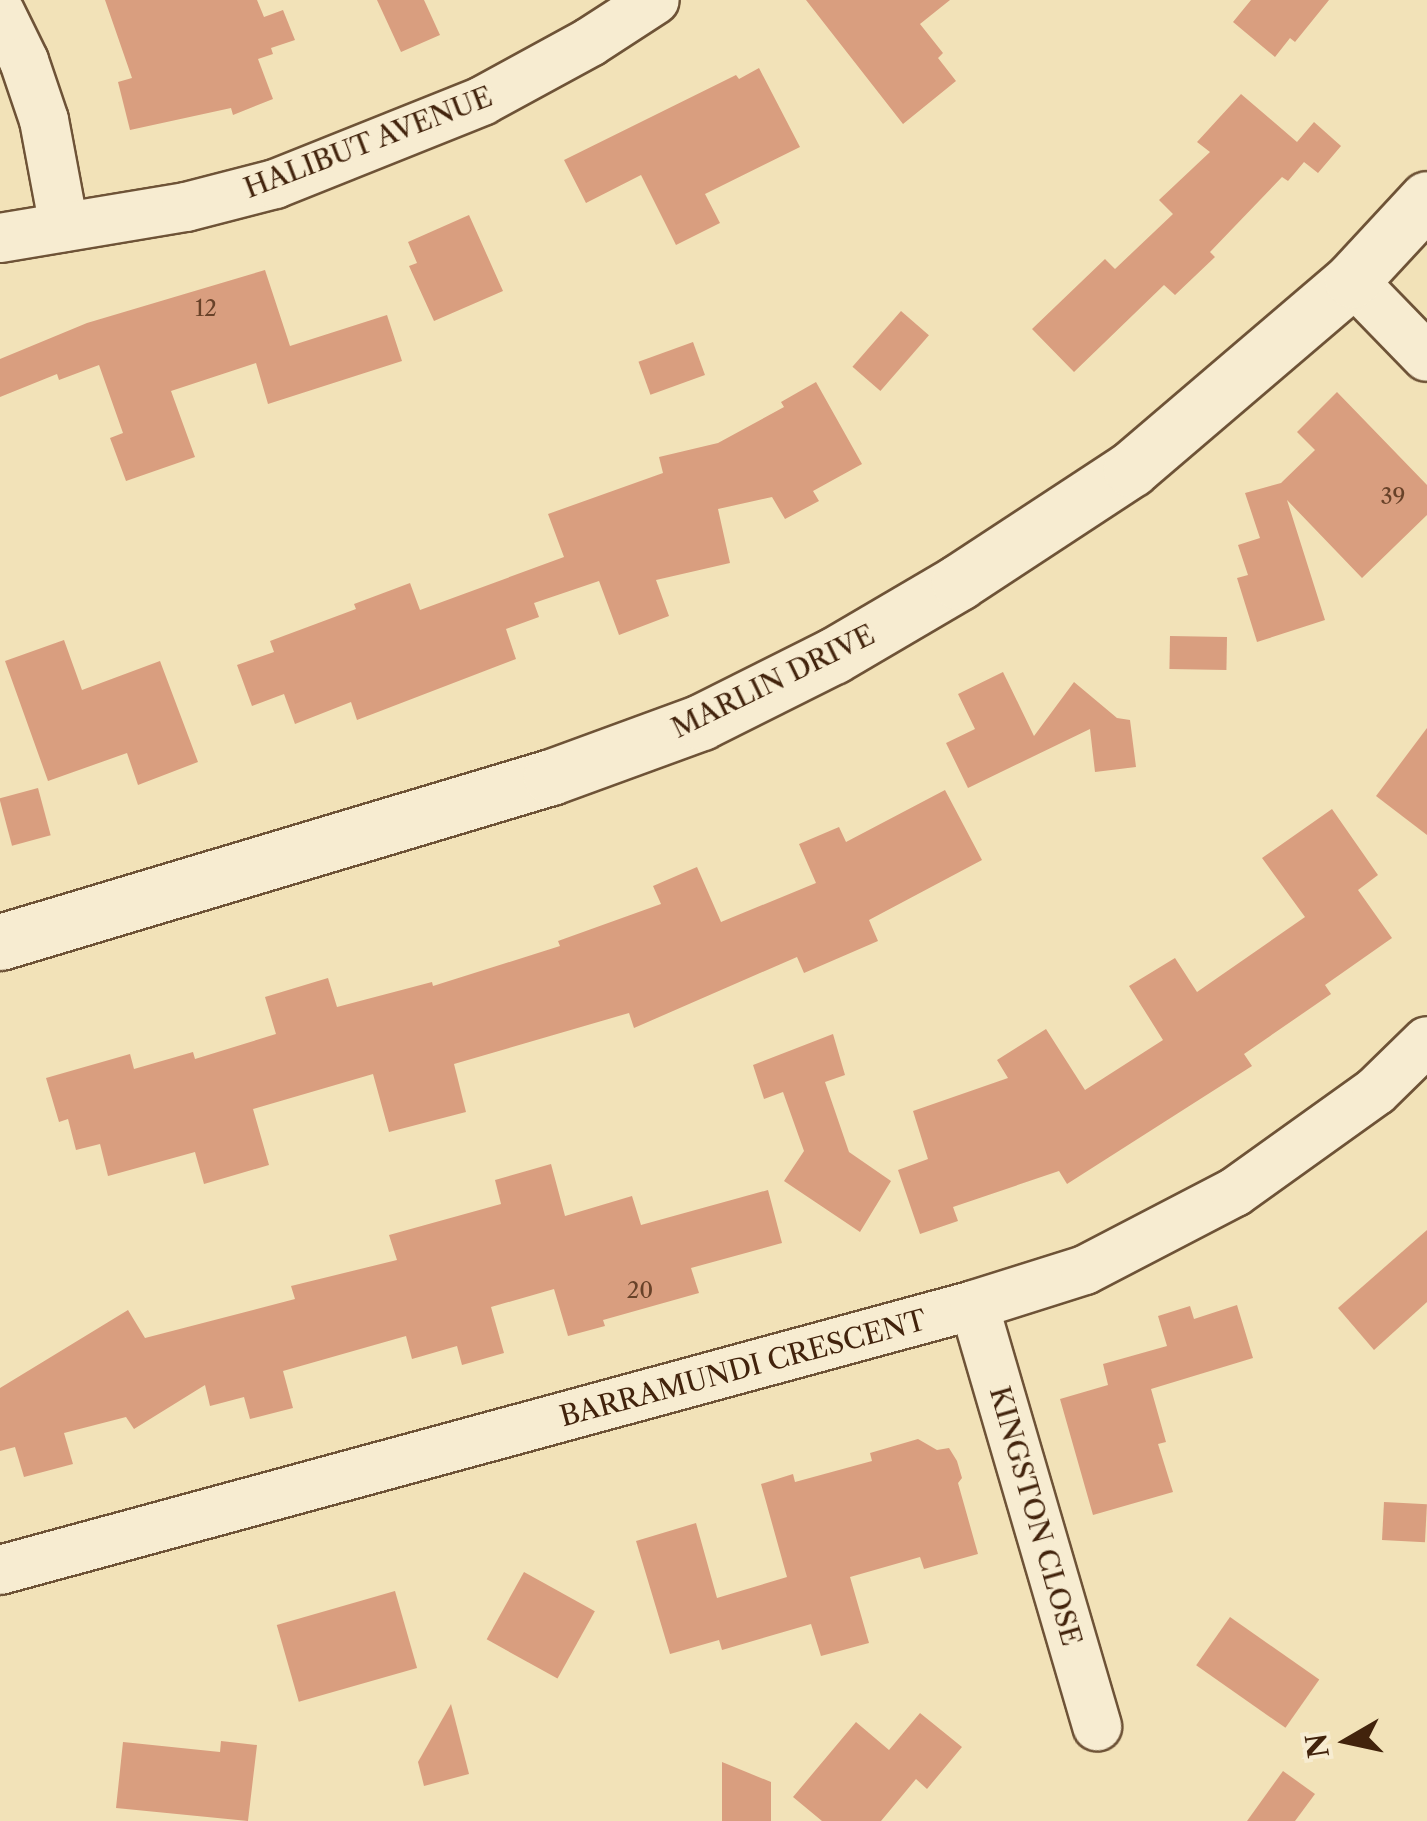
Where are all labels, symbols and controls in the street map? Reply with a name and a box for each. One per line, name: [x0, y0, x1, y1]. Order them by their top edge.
street label: HALIBUT AVENUE: [238, 79, 498, 205]
house number: 12: [195, 296, 217, 322]
house number: 39: [1380, 484, 1406, 510]
street label: MARLIN DRIVE: [666, 617, 880, 745]
house number: 20: [627, 1278, 653, 1304]
street label: BARRAMUNDI CRESCENT: [556, 1303, 930, 1433]
street label: KINGSTON CLOSE: [983, 1382, 1089, 1650]
north arrow: [1297, 1691, 1397, 1791]
text: N: [1299, 1731, 1336, 1760]

